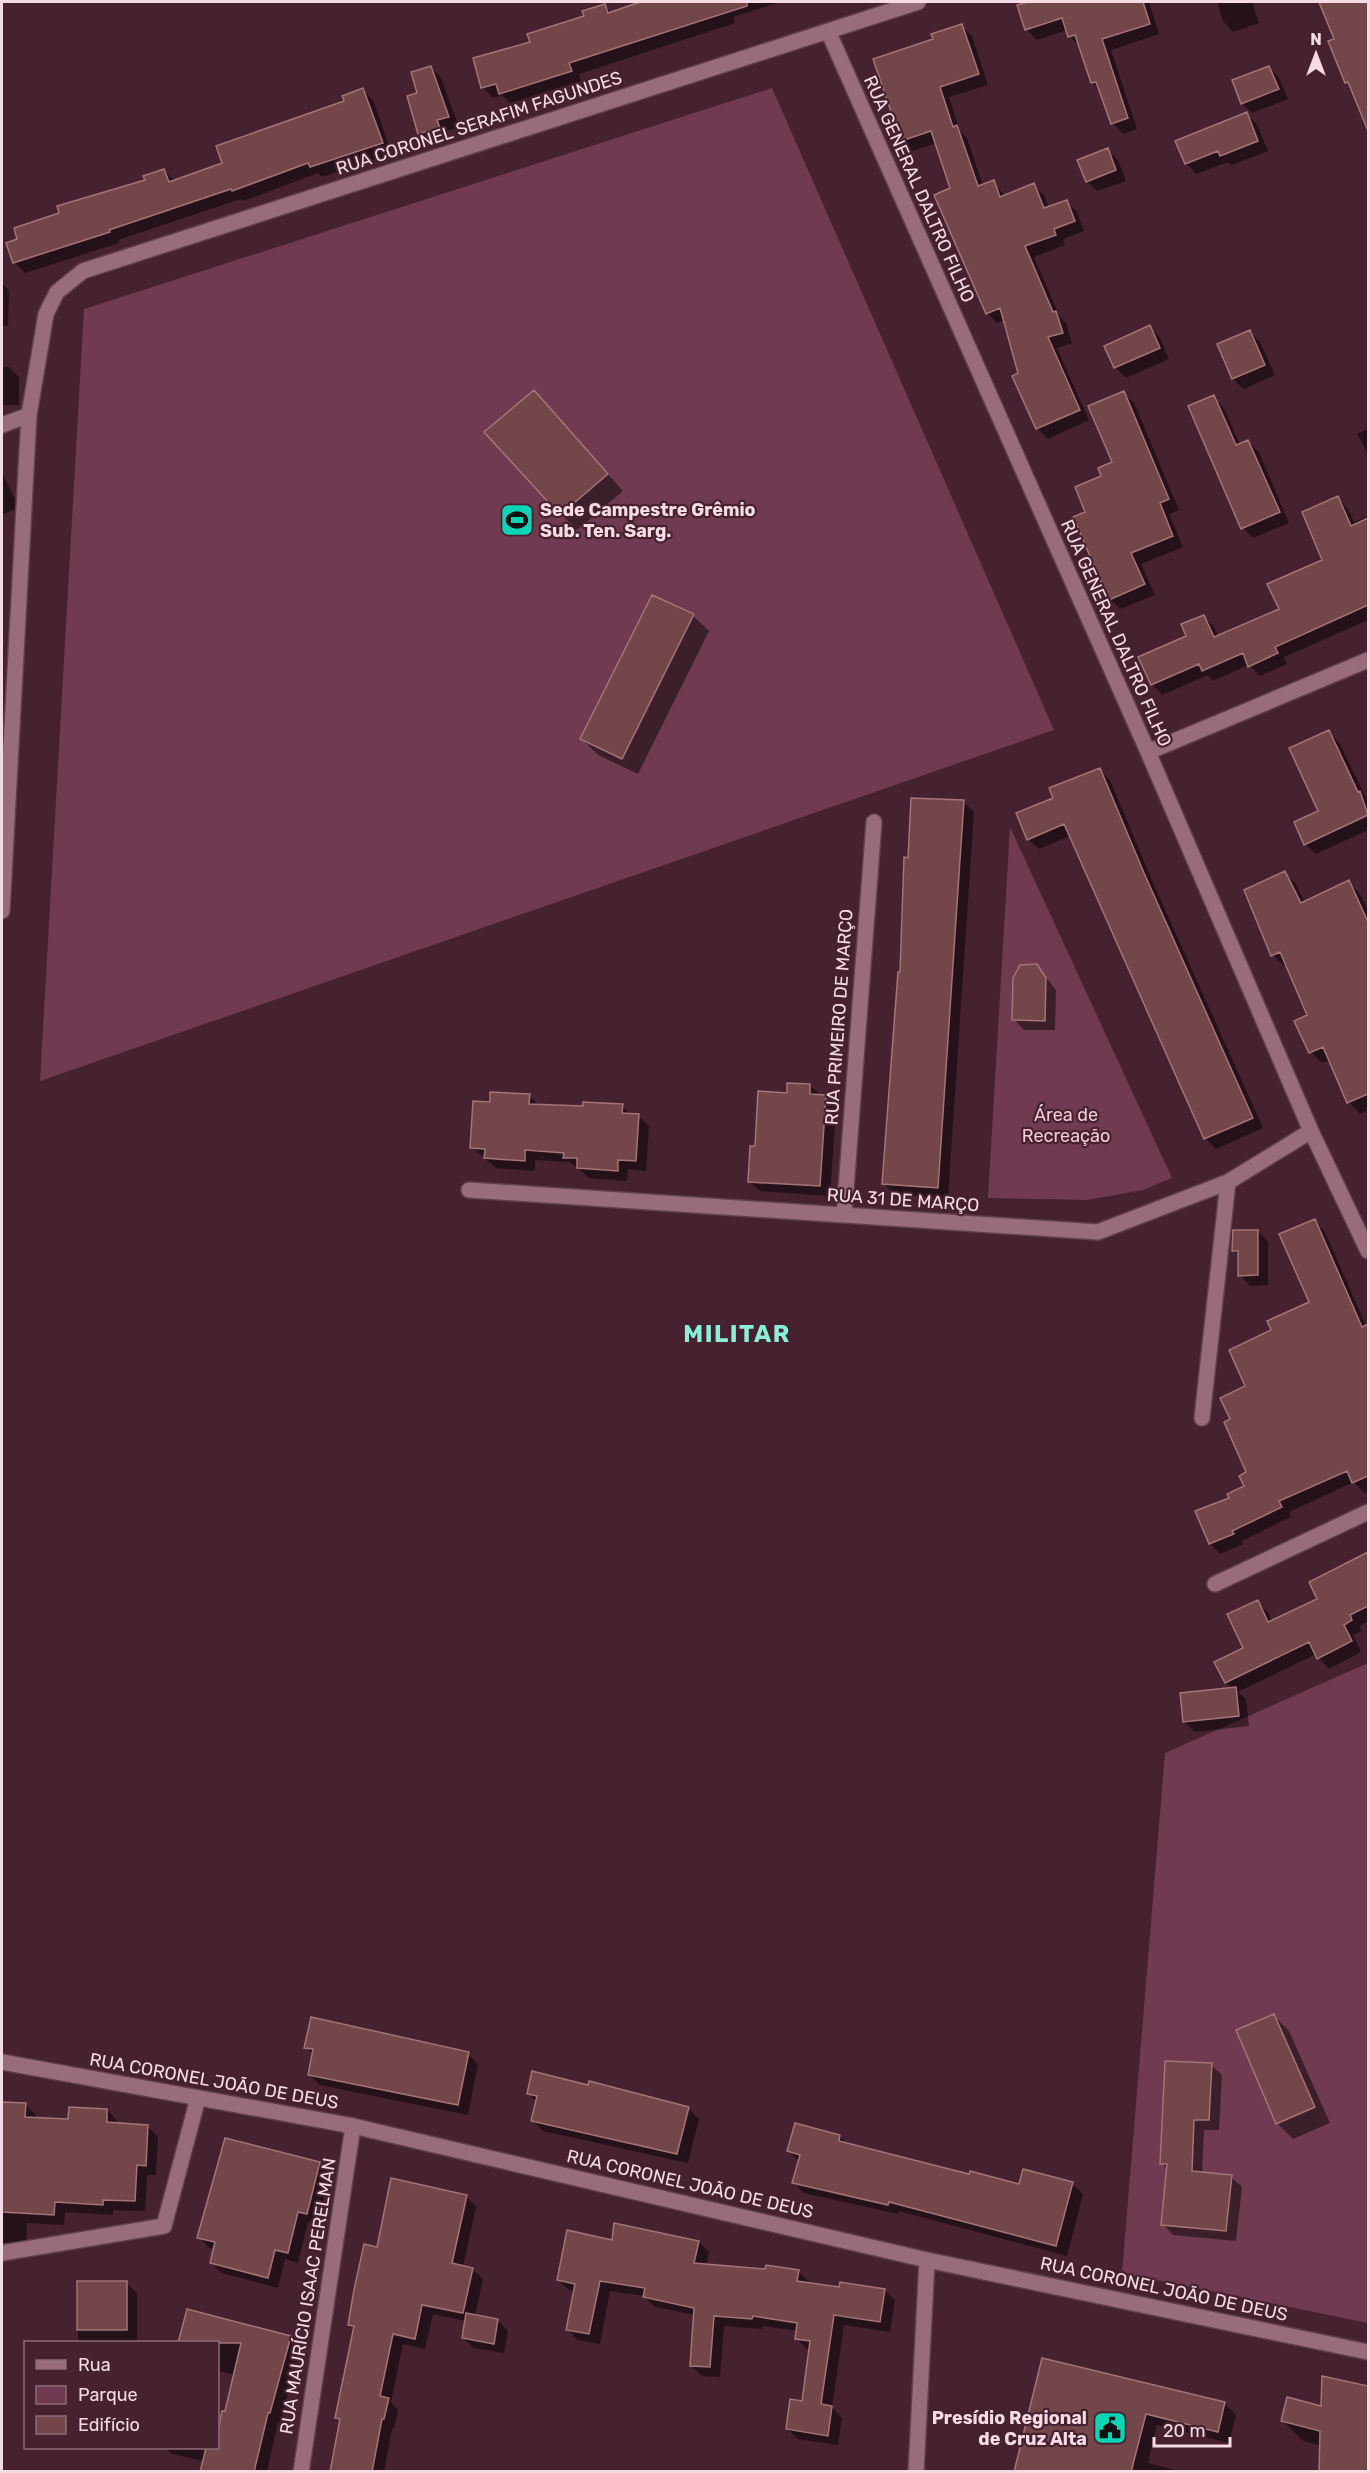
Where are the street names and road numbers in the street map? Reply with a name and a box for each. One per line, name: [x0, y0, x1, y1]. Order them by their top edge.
street label: RUA CORONEL SERAFIM FAGUNDES: [333, 66, 625, 180]
street label: RUA GENERAL DALTRO FILHO: [859, 72, 979, 306]
street label: RUA GENERAL DALTRO FILHO: [1056, 516, 1176, 750]
street label: RUA PRIMEIRO DE MARÇO: [820, 908, 858, 1126]
street label: RUA 31 DE MARÇO: [826, 1184, 980, 1216]
street label: RUA CORONEL JOÃO DE DEUS: [88, 2048, 340, 2114]
street label: RUA CORONEL JOÃO DE DEUS: [565, 2145, 815, 2223]
street label: RUA MAURÍCIO ISAAC PERELMAN: [275, 2156, 341, 2436]
street label: RUA CORONEL JOÃO DE DEUS: [1038, 2252, 1290, 2326]

